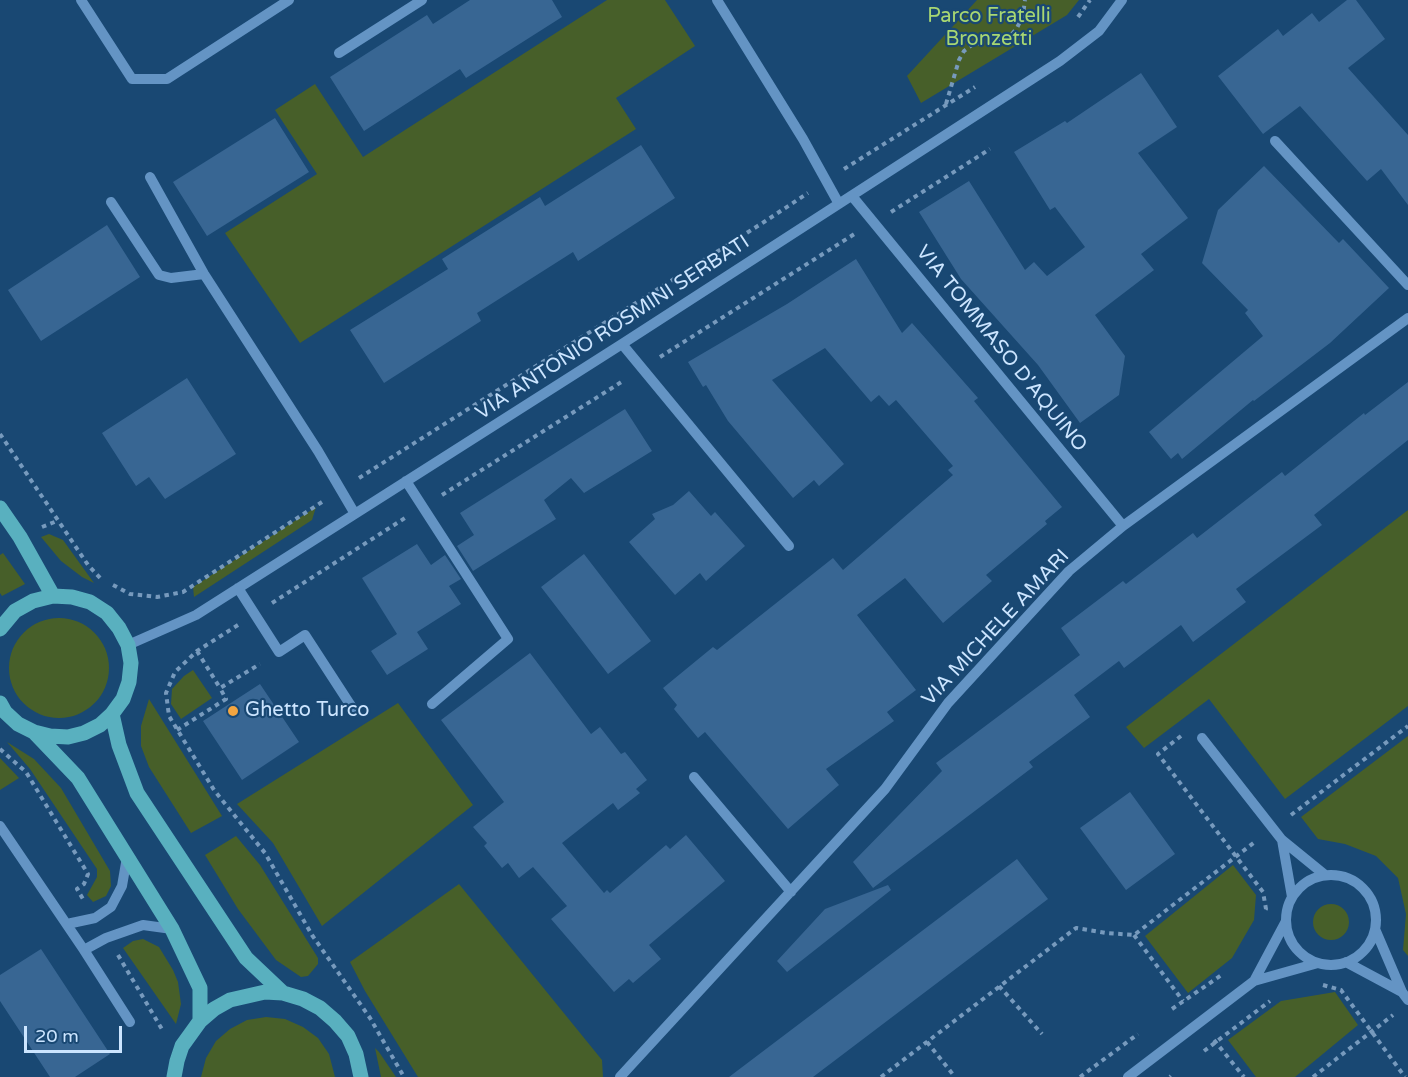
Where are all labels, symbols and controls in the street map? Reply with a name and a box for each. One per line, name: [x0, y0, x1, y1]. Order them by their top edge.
park label: Parco Fratelli Bronzetti: [927, 5, 1051, 52]
street label: VIA ANTONIO ROSMINI SERBATI: [472, 230, 754, 426]
street label: VIA TOMMASO D'AQUINO: [910, 241, 1092, 457]
street label: VIA MICHELE AMARI: [917, 545, 1075, 711]
place label: Ghetto Turco: [245, 699, 369, 723]
marker: Ghetto Turco: [226, 704, 240, 718]
scale bar: [27, 1014, 124, 1052]
text: 20 m: [35, 1025, 79, 1047]

